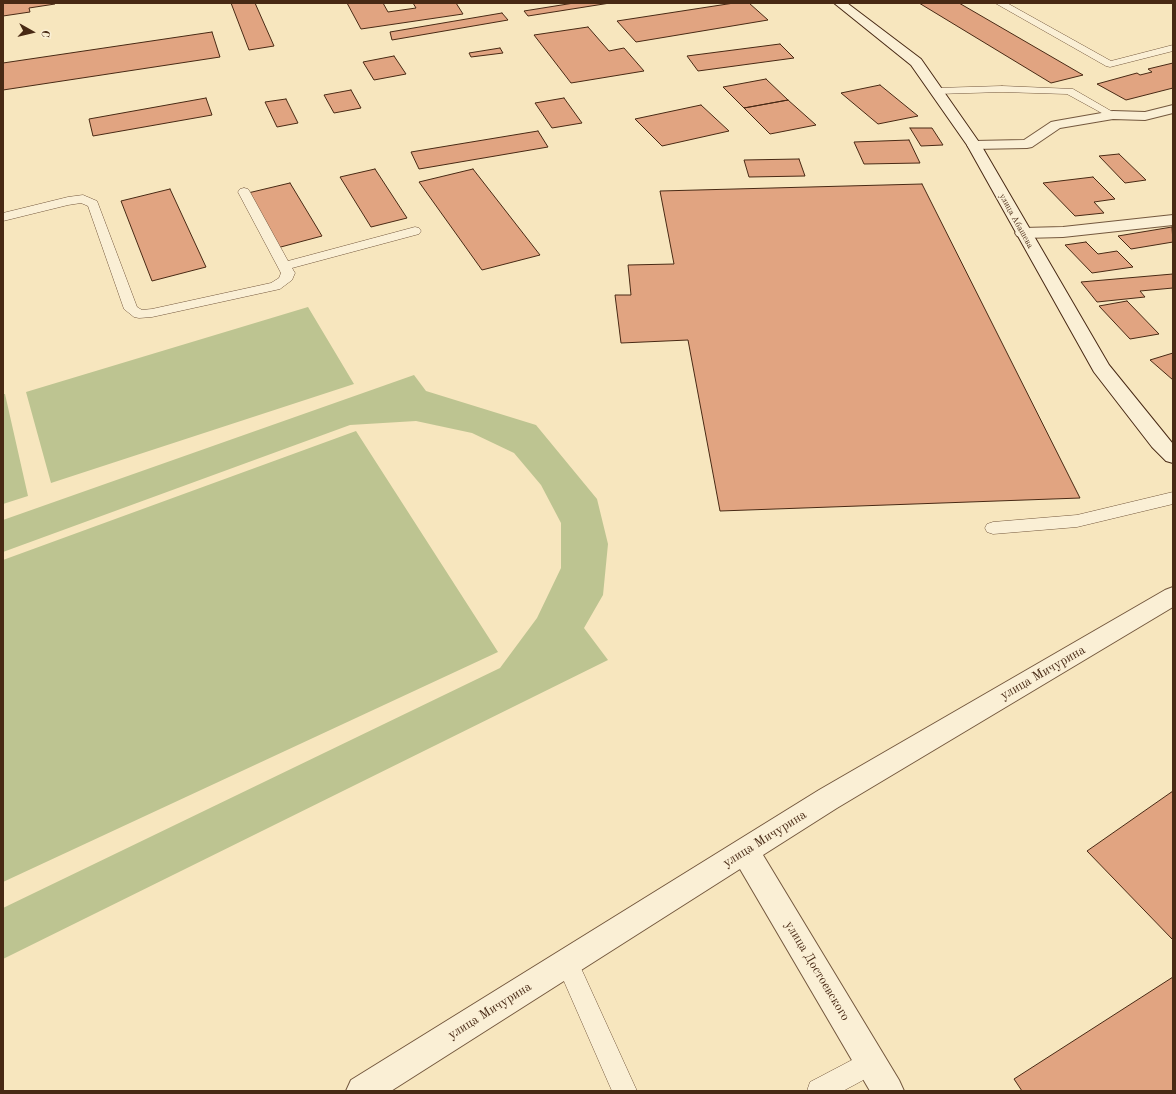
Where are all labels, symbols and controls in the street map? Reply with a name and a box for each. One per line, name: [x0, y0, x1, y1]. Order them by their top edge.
north arrow: [12, 12, 52, 52]
text: С: [38, 29, 50, 38]
street label: улица Абашева: [996, 192, 1036, 250]
street label: улица Мичурина: [998, 642, 1088, 704]
street label: улица Мичурина: [720, 807, 810, 871]
street label: улица Достоевского: [781, 918, 853, 1024]
street label: улица Мичурина: [445, 979, 535, 1043]

